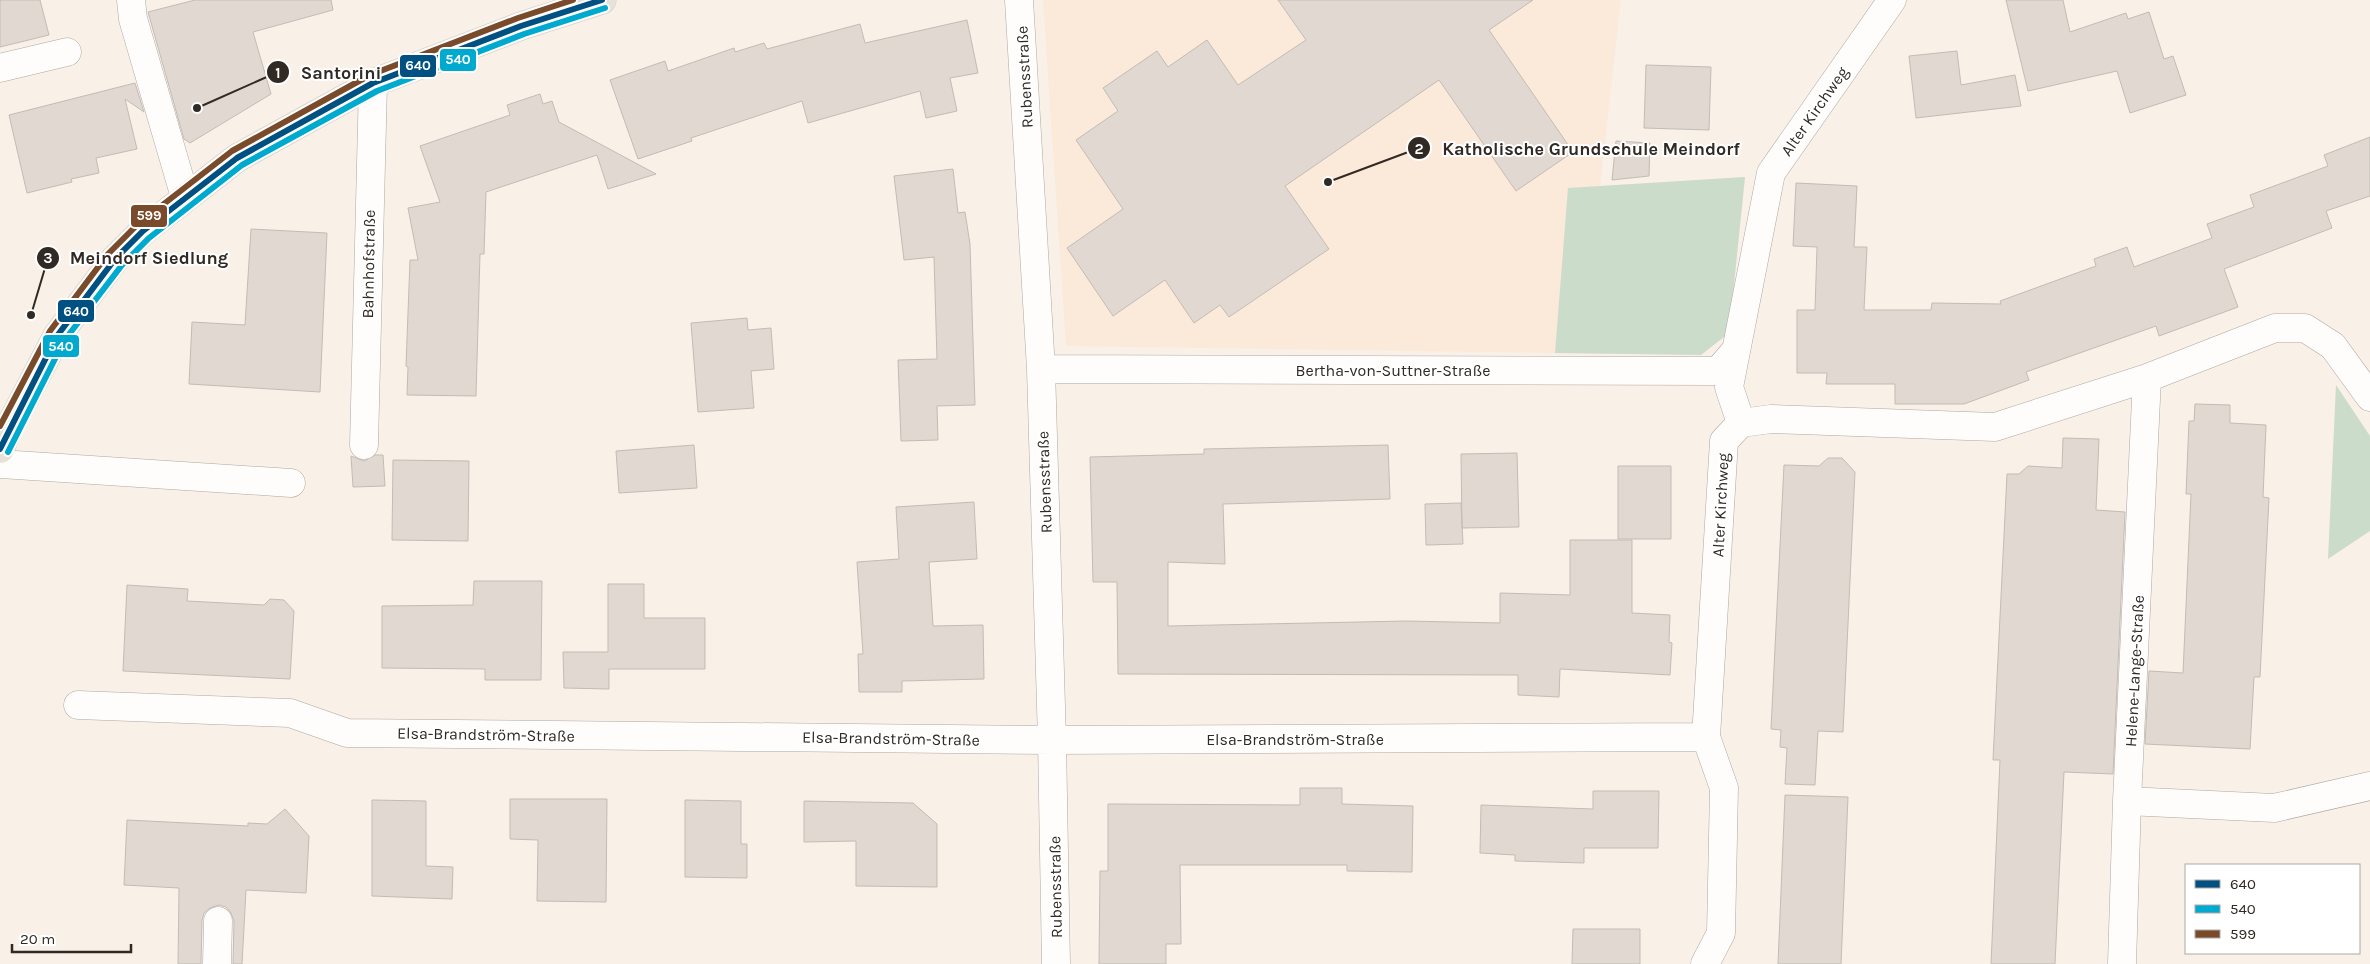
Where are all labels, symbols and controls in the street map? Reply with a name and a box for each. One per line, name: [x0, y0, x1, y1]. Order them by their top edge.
street label: Rubensstraße: [1012, 25, 1037, 129]
line badge: 540: [439, 48, 477, 72]
text: 540: [445, 51, 471, 68]
line badge: 640: [399, 54, 437, 78]
callout: Santorini: [266, 56, 391, 89]
text: 640: [405, 57, 431, 74]
text: Santorini: [301, 62, 381, 84]
street label: Alter Kirchweg: [1777, 63, 1852, 160]
text: 1: [275, 64, 281, 82]
callout: Katholische Grundschule Meindorf: [1407, 132, 1749, 165]
text: Katholische Grundschule Meindorf: [1442, 138, 1740, 160]
text: 2: [1414, 140, 1424, 158]
line badge: 599: [130, 204, 168, 228]
text: 599: [136, 207, 162, 224]
street label: Bahnhofstraße: [358, 210, 379, 318]
callout: Meindorf Siedlung: [35, 241, 238, 274]
text: Meindorf Siedlung: [70, 247, 229, 269]
text: 3: [43, 249, 53, 267]
line badge: 640: [57, 299, 95, 323]
text: 640: [63, 303, 89, 320]
line badge: 540: [42, 334, 80, 358]
text: 540: [48, 338, 74, 355]
street label: Bertha-von-Suttner-Straße: [1296, 361, 1490, 380]
street label: Rubensstraße: [1033, 431, 1056, 533]
street label: Alter Kirchweg: [1708, 452, 1733, 558]
street label: Helene-Lange-Straße: [2121, 595, 2148, 747]
street label: Elsa-Brandström-Straße: [397, 723, 575, 746]
street label: Elsa-Brandström-Straße: [802, 727, 980, 750]
street label: Elsa-Brandström-Straße: [1206, 730, 1384, 749]
street label: Rubensstraße: [1045, 836, 1066, 938]
legend: [2185, 864, 2360, 954]
text: 640: [2230, 875, 2256, 893]
text: 540: [2230, 900, 2256, 918]
scale bar: [12, 922, 131, 954]
text: 599: [2230, 925, 2256, 943]
text: 20 m: [20, 930, 55, 948]

